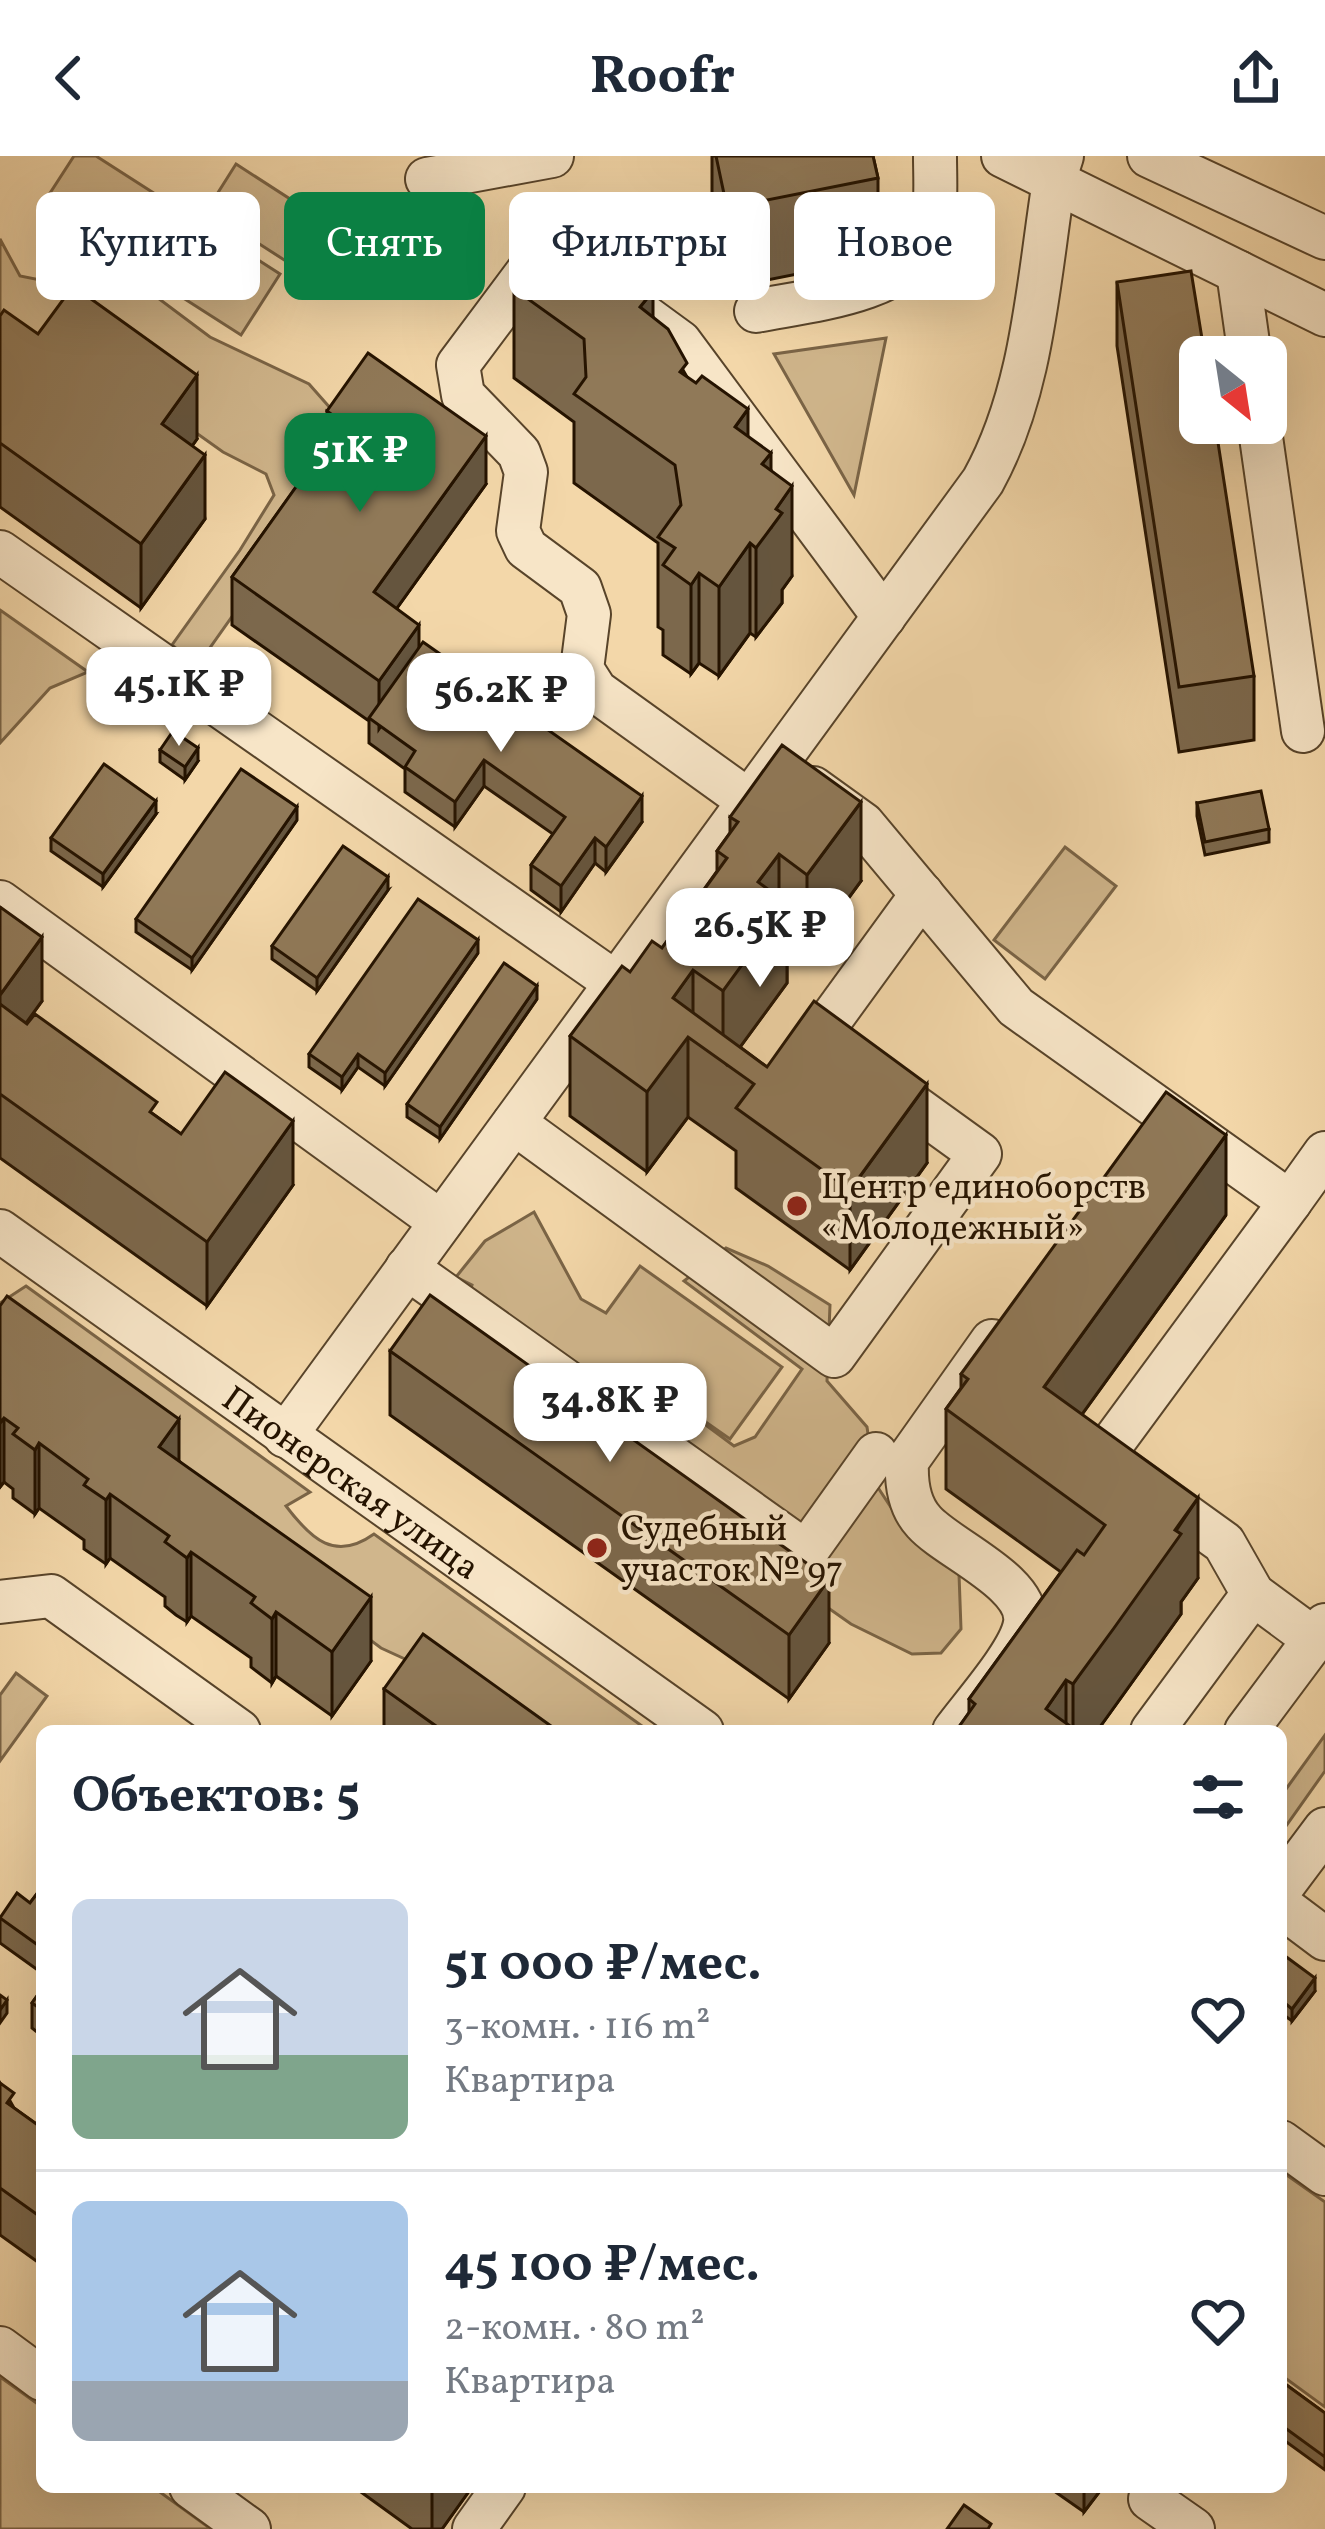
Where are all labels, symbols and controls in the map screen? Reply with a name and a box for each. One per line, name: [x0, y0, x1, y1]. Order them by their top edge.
text: Roofr: [590, 41, 735, 116]
icon: back: [36, 45, 102, 111]
icon: share: [1223, 45, 1289, 111]
chip: Купить: [36, 192, 260, 300]
chip: Снять: [284, 192, 485, 300]
chip: Фильтры: [509, 192, 770, 300]
chip: Новое: [794, 192, 995, 300]
north arrow: [1179, 336, 1287, 444]
map controls: [1179, 336, 1287, 444]
pin: 51K ₽: [276, 413, 444, 515]
text: 51K ₽: [311, 425, 409, 479]
pin: 45.1K ₽: [68, 647, 290, 749]
pin: 56.2K ₽: [390, 653, 612, 755]
text: 45.1K ₽: [113, 659, 245, 713]
text: 56.2K ₽: [434, 665, 568, 719]
pin: 26.5K ₽: [649, 888, 871, 990]
text: 26.5K ₽: [693, 900, 827, 954]
place label: Центр единоборств «Молодежный»: [821, 1164, 1146, 1255]
marker: Центр единоборств «Молодежный»: [784, 1193, 810, 1219]
pin: 34.8K ₽: [499, 1363, 721, 1465]
text: 34.8K ₽: [541, 1375, 679, 1429]
street label: Пионерская улица: [210, 1376, 489, 1594]
place label: Судебный участок № 97: [621, 1506, 843, 1597]
marker: Судебный участок № 97: [584, 1535, 610, 1561]
text: Объектов: 5: [72, 1762, 360, 1833]
icon: filters: [1185, 1764, 1251, 1830]
text: 51 000 ₽/мес.: [444, 1930, 762, 2001]
icon: home: [168, 1947, 312, 2091]
icon: heart: [1185, 1986, 1251, 2052]
text: 3-комн. · 116 m²: [444, 2001, 710, 2055]
text: Квартира: [444, 2055, 616, 2109]
text: 45 100 ₽/мес.: [444, 2231, 760, 2302]
icon: home: [168, 2249, 312, 2393]
icon: heart: [1185, 2288, 1251, 2354]
text: 2-комн. · 80 m²: [444, 2302, 705, 2356]
text: Квартира: [444, 2356, 616, 2410]

